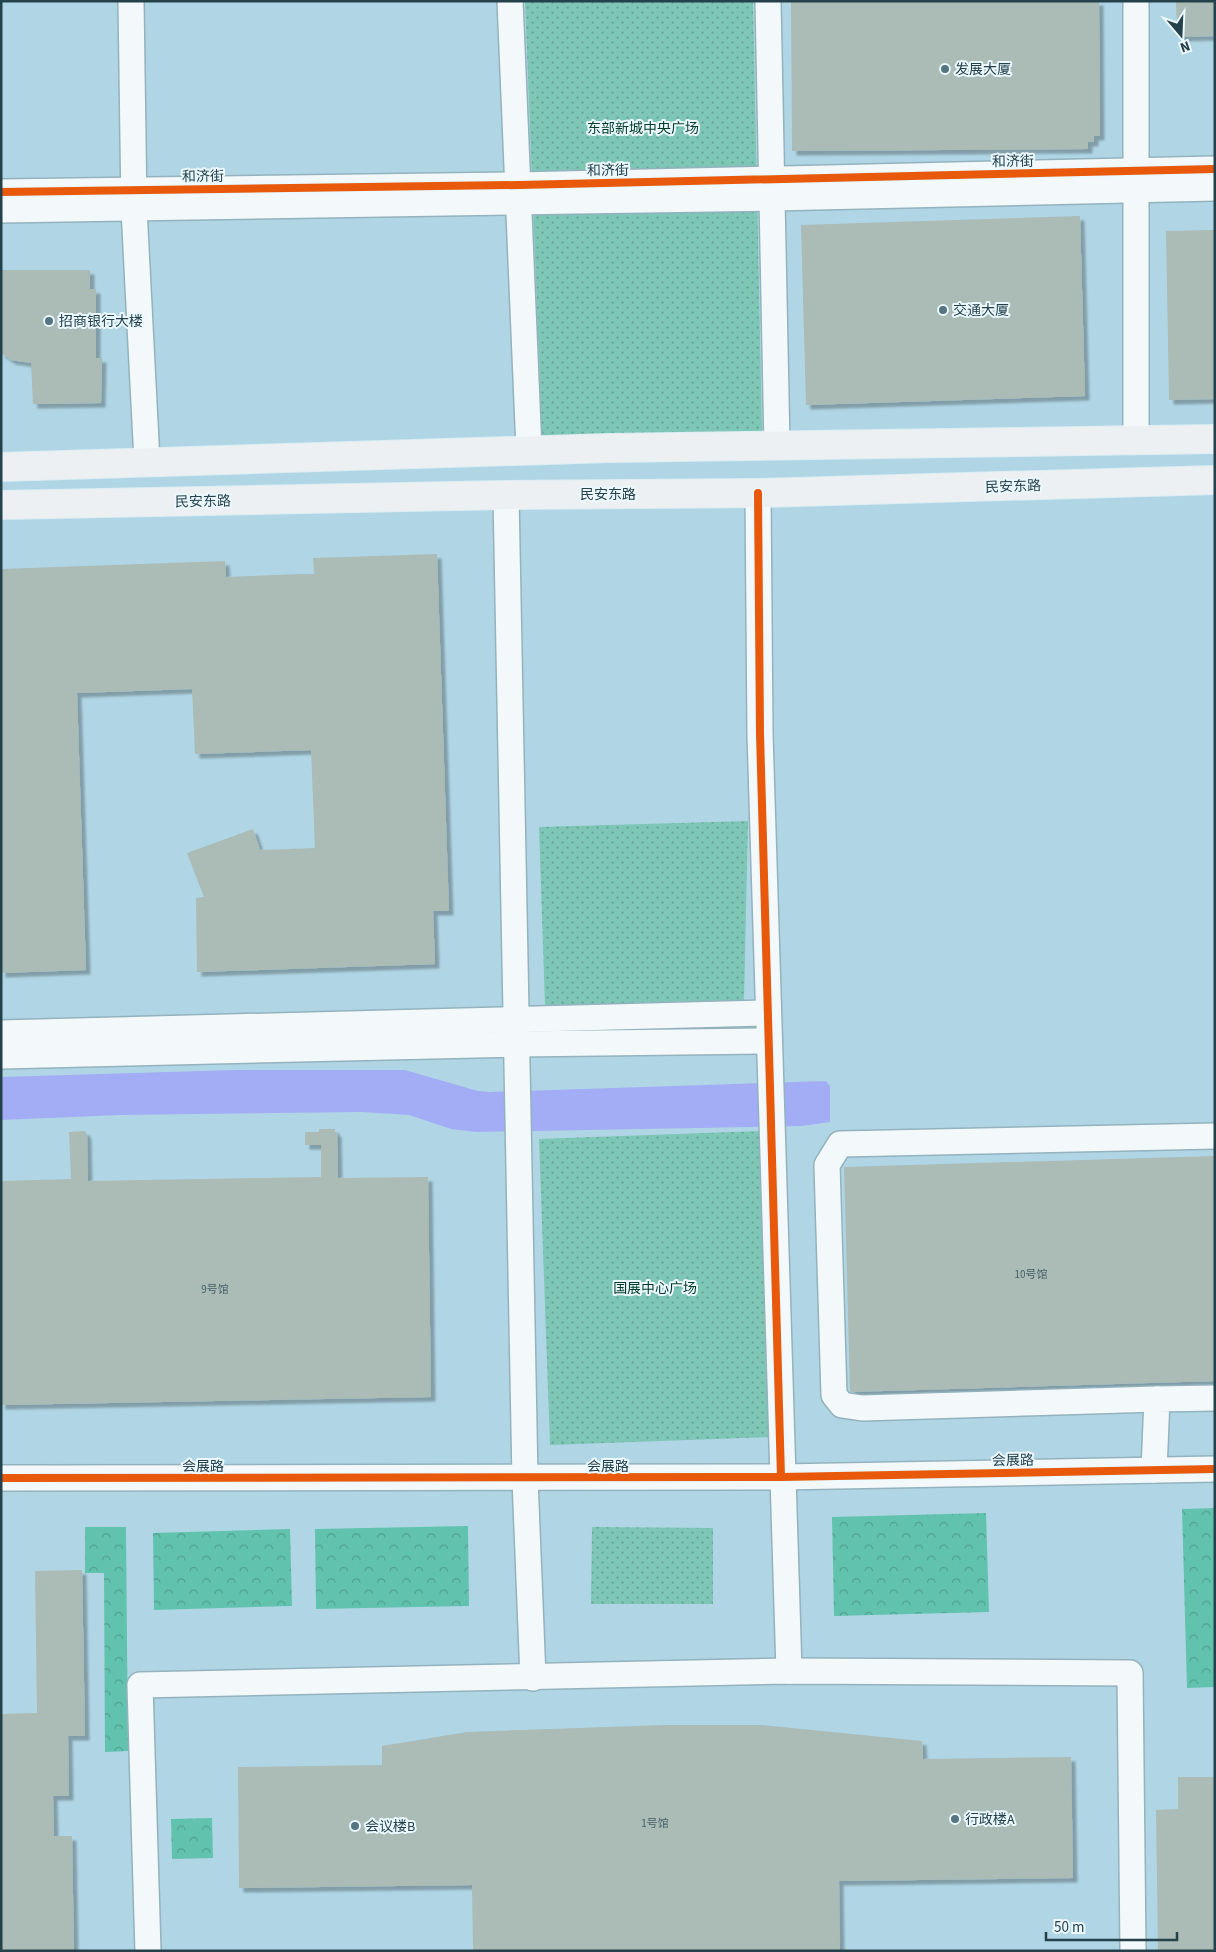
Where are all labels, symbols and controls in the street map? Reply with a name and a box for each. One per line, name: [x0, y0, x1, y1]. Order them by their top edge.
north arrow: [1156, 10, 1206, 60]
text: N: [1177, 35, 1193, 57]
place label: 发展大厦: [955, 60, 1011, 80]
marker: 发展大厦: [939, 63, 951, 75]
park label: 东部新城中央广场: [587, 119, 699, 139]
street label: 和济街: [992, 152, 1034, 172]
street label: 和济街: [587, 161, 629, 181]
street label: 和济街: [182, 167, 224, 187]
place label: 交通大厦: [953, 301, 1009, 321]
marker: 交通大厦: [937, 304, 949, 316]
place label: 招商银行大楼: [59, 312, 143, 332]
marker: 招商银行大楼: [43, 315, 55, 327]
street label: 民安东路: [985, 476, 1041, 498]
street label: 民安东路: [580, 485, 636, 505]
street label: 民安东路: [175, 492, 231, 512]
house number: 10号馆: [1015, 1267, 1047, 1282]
park label: 国展中心广场: [613, 1279, 697, 1299]
house number: 9号馆: [201, 1282, 229, 1297]
street label: 会展路: [992, 1451, 1034, 1471]
street label: 会展路: [182, 1457, 224, 1477]
street label: 会展路: [587, 1457, 629, 1477]
place label: 行政楼A: [965, 1810, 1015, 1830]
marker: 行政楼A: [949, 1813, 961, 1825]
house number: 1号馆: [641, 1816, 669, 1831]
place label: 会议楼B: [365, 1817, 415, 1837]
marker: 会议楼B: [349, 1820, 361, 1832]
scale bar: [1046, 1910, 1177, 1942]
text: 50 m: [1054, 1917, 1084, 1938]

